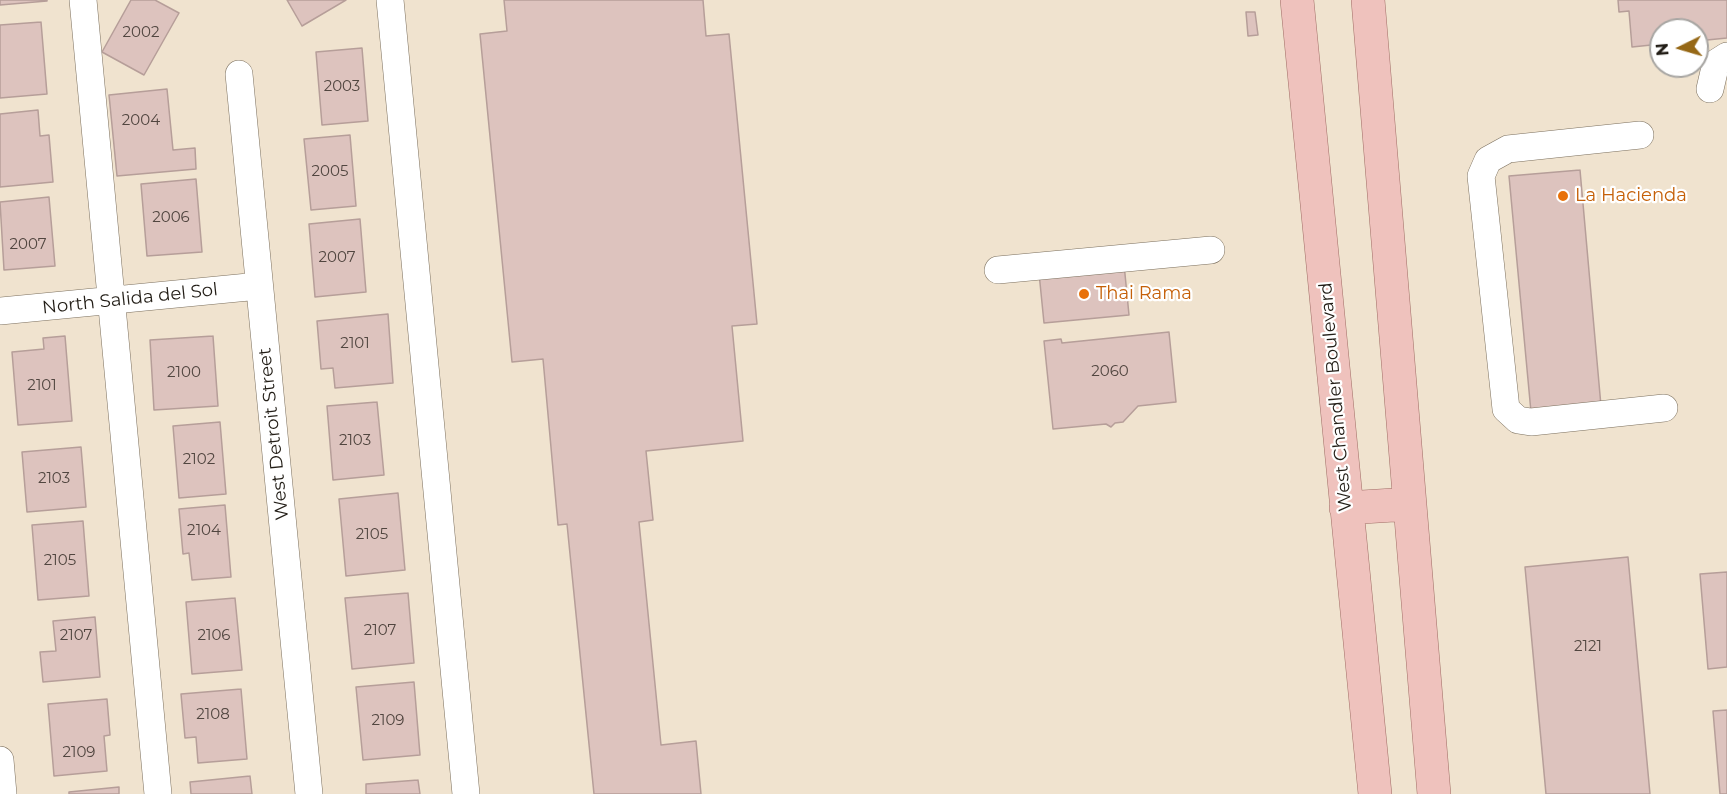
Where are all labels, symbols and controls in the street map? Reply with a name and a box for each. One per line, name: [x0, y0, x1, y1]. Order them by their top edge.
north arrow: [1649, 18, 1709, 78]
house number: 2002: [123, 24, 159, 42]
text: N: [1653, 42, 1673, 57]
house number: 2003: [324, 78, 360, 96]
house number: 2004: [122, 112, 160, 130]
house number: 2005: [312, 163, 348, 181]
place label: La Hacienda: [1575, 185, 1687, 207]
marker: La Hacienda: [1556, 189, 1570, 203]
house number: 2006: [152, 209, 190, 227]
house number: 2007: [9, 236, 47, 254]
house number: 2007: [318, 249, 356, 267]
street label: North Salida del Sol: [41, 279, 219, 319]
street label: West Chandler Boulevard: [1315, 282, 1357, 512]
place label: Thai Rama: [1096, 283, 1192, 305]
marker: Thai Rama: [1077, 287, 1091, 301]
house number: 2101: [340, 335, 370, 353]
street label: West Detroit Street: [254, 347, 294, 521]
house number: 2060: [1091, 363, 1129, 381]
house number: 2100: [167, 364, 201, 382]
house number: 2101: [27, 377, 57, 395]
house number: 2103: [339, 432, 371, 450]
house number: 2102: [183, 451, 215, 469]
house number: 2103: [38, 470, 70, 488]
house number: 2104: [187, 522, 221, 540]
house number: 2105: [356, 526, 388, 544]
house number: 2105: [44, 552, 76, 570]
house number: 2107: [364, 622, 396, 640]
house number: 2107: [60, 627, 92, 645]
house number: 2106: [198, 627, 230, 645]
house number: 2121: [1574, 638, 1602, 656]
house number: 2108: [196, 706, 230, 724]
house number: 2109: [372, 712, 404, 730]
house number: 2109: [63, 744, 95, 762]

